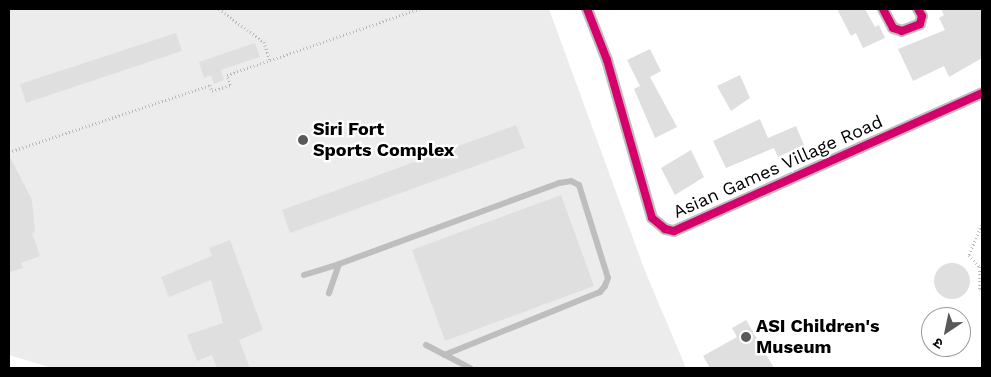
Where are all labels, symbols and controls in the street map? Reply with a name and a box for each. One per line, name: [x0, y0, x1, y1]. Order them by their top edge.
street label: Asian Games Village Road: [670, 111, 886, 223]
place label: Siri Fort Sports Complex: [313, 119, 454, 162]
marker: Siri Fort Sports Complex: [297, 134, 309, 146]
north arrow: [921, 307, 971, 357]
place label: ASI Children's Museum: [756, 316, 879, 358]
marker: ASI Children's Museum: [740, 331, 752, 343]
text: उ: [930, 335, 946, 353]

